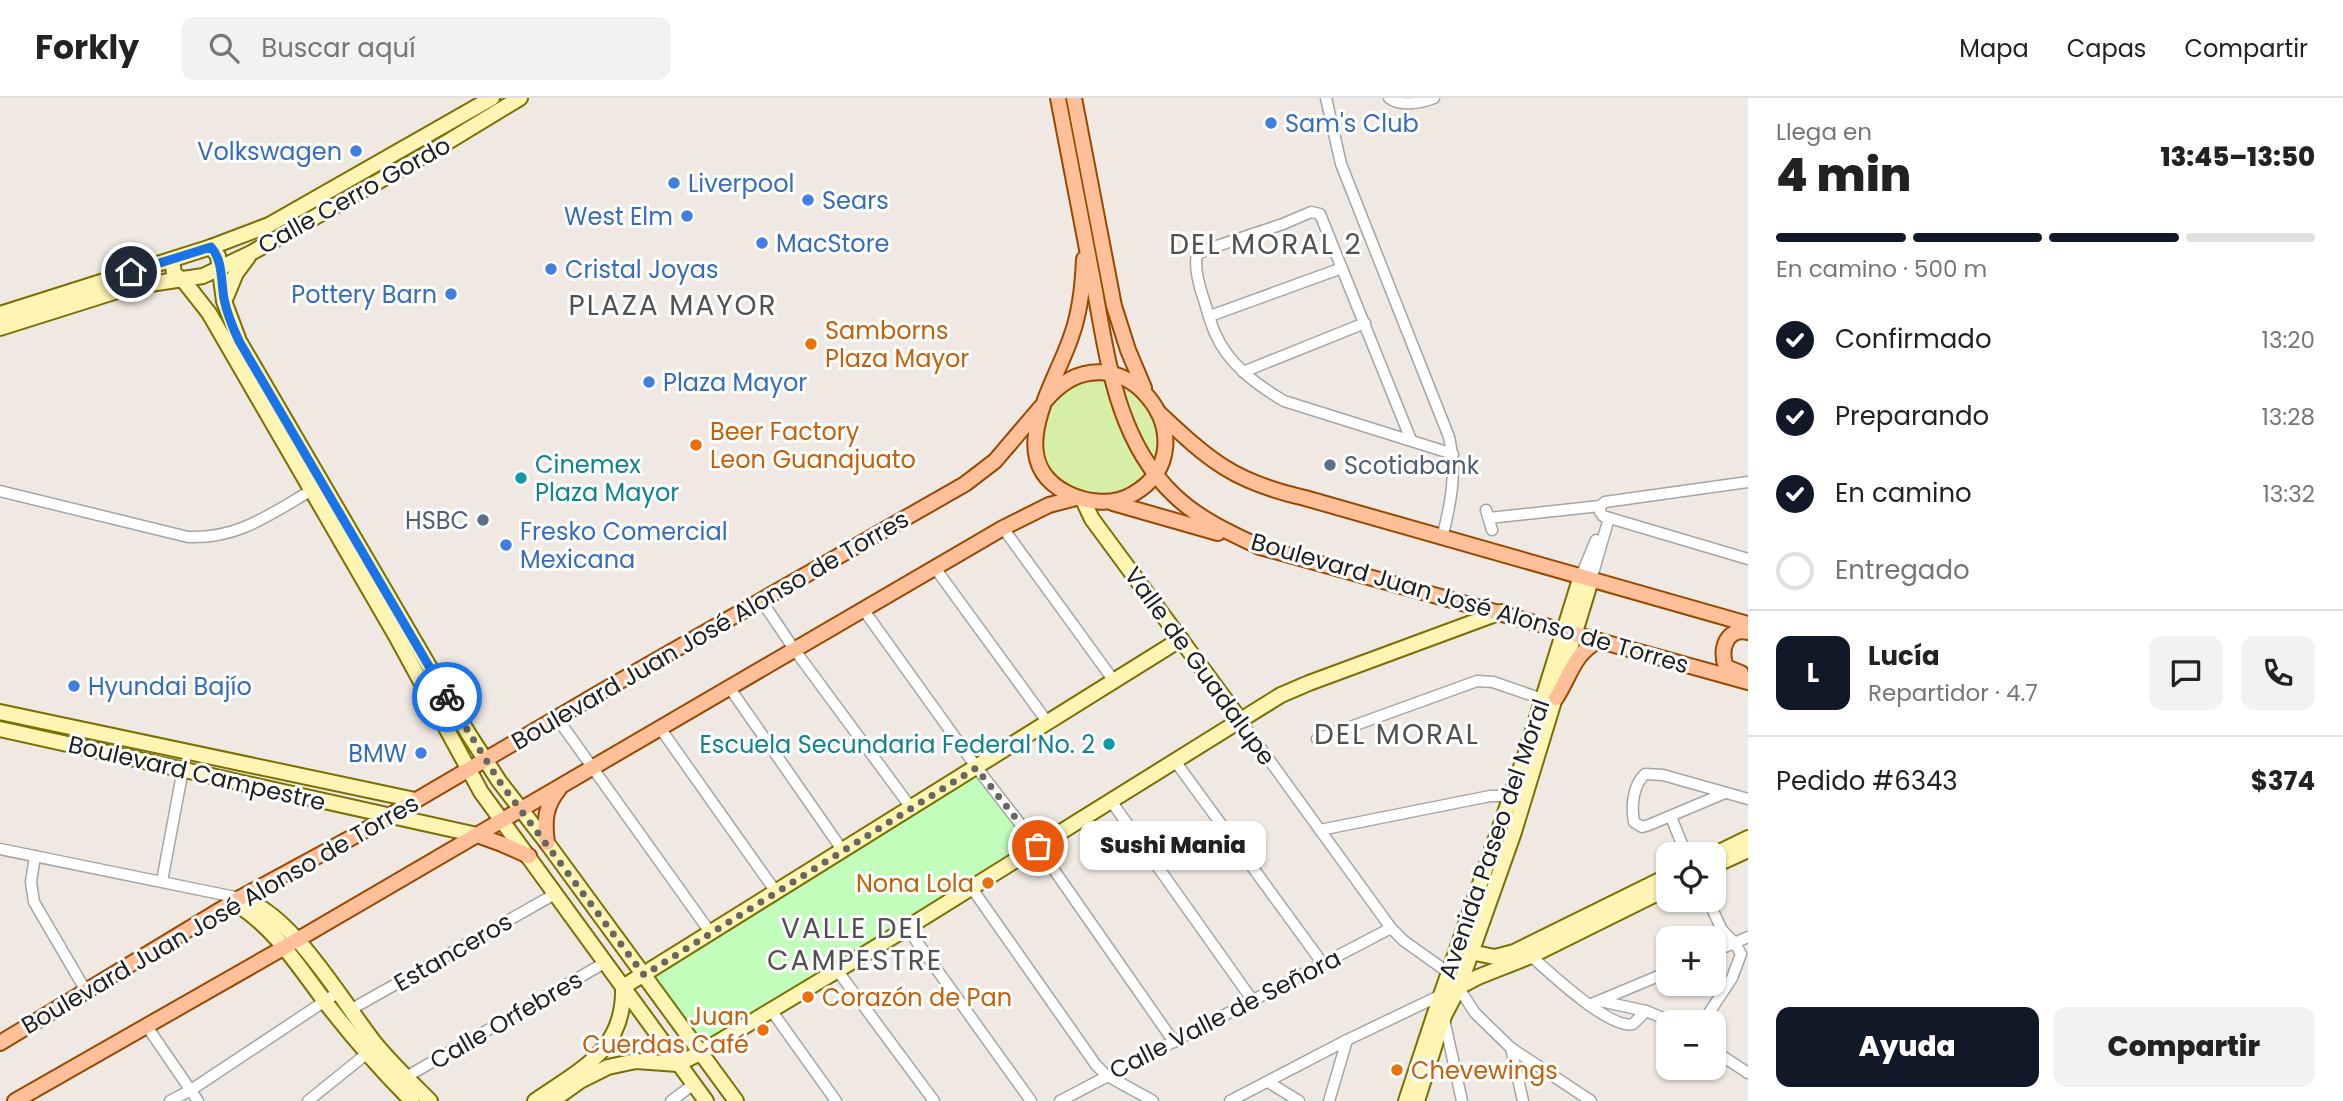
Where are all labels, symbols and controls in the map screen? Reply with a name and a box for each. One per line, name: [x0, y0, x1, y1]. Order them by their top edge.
search box: [181, 17, 671, 80]
text: Forkly: [35, 24, 139, 71]
icon: search: [205, 29, 243, 67]
text: Buscar aquí: [261, 30, 416, 66]
text: Mapa: [1959, 32, 2029, 65]
text: Capas: [2067, 32, 2146, 65]
text: Compartir: [2184, 32, 2308, 65]
place label: Sam's Club: [1285, 107, 1419, 140]
marker: Sam's Club: [1263, 115, 1279, 131]
text: Llega en: [1776, 116, 1872, 148]
street label: Calle Cerro Gordo: [252, 128, 456, 262]
place label: Volkswagen: [197, 135, 342, 168]
text: 13:45–13:50: [2160, 139, 2315, 175]
marker: Volkswagen: [348, 143, 364, 159]
text: 4 min: [1776, 143, 1911, 207]
place label: Liverpool: [688, 167, 794, 200]
marker: Liverpool: [666, 175, 682, 191]
place label: Sears: [822, 184, 889, 217]
marker: Sears: [800, 192, 816, 208]
place label: West Elm: [564, 200, 673, 233]
marker: West Elm: [679, 208, 695, 224]
district label: DEL MORAL 2: [1169, 225, 1363, 264]
place label: MacStore: [776, 227, 889, 260]
marker: MacStore: [754, 235, 770, 251]
pin: [101, 242, 161, 302]
icon: home: [112, 253, 150, 291]
place label: Cristal Joyas: [565, 253, 719, 286]
text: En camino · 500 m: [1776, 253, 1987, 285]
marker: Cristal Joyas: [543, 261, 559, 277]
place label: Pottery Barn: [291, 278, 437, 311]
marker: Pottery Barn: [443, 286, 459, 302]
district label: PLAZA MAYOR: [568, 286, 778, 325]
place label: Samborns Plaza Mayor: [825, 314, 969, 375]
icon: check: [1776, 321, 1814, 359]
text: Confirmado: [1835, 321, 1992, 357]
text: 13:20: [2262, 324, 2315, 356]
marker: Samborns Plaza Mayor: [803, 336, 819, 352]
place label: Plaza Mayor: [663, 366, 807, 399]
marker: Plaza Mayor: [641, 374, 657, 390]
icon: check: [1776, 398, 1814, 436]
text: Preparando: [1835, 398, 1989, 434]
text: 13:28: [2261, 401, 2315, 433]
place label: Beer Factory Leon Guanajuato: [710, 415, 916, 476]
marker: Beer Factory Leon Guanajuato: [688, 437, 704, 453]
place label: Cinemex Plaza Mayor: [535, 448, 679, 509]
place label: Scotiabank: [1344, 449, 1480, 482]
marker: Scotiabank: [1322, 457, 1338, 473]
marker: Cinemex Plaza Mayor: [513, 470, 529, 486]
icon: check: [1776, 475, 1814, 513]
text: En camino: [1835, 475, 1972, 511]
text: 13:32: [2262, 478, 2315, 510]
street label: Boulevard Juan José Alonso de Torres: [505, 502, 915, 758]
place label: HSBC: [405, 504, 469, 537]
marker: HSBC: [475, 512, 491, 528]
place label: Fresko Comercial Mexicana: [520, 515, 728, 576]
street label: Boulevard Juan José Alonso de Torres: [1247, 525, 1693, 681]
marker: Fresko Comercial Mexicana: [498, 537, 514, 553]
text: Entregado: [1835, 552, 1970, 588]
street label: Valle de Guadalupe: [1117, 560, 1283, 772]
button: chat: [2149, 636, 2223, 710]
button: phone: [2241, 636, 2315, 710]
text: Lucía: [1868, 638, 1940, 674]
text: L: [1807, 655, 1819, 691]
courier: [412, 662, 482, 732]
place label: Hyundai Bajío: [88, 670, 252, 703]
text: Repartidor · 4.7: [1868, 677, 2038, 709]
marker: Hyundai Bajío: [66, 678, 82, 694]
icon: bike: [428, 678, 466, 716]
street label: Avenida Paseo del Moral: [1430, 694, 1558, 984]
district label: DEL MORAL: [1314, 715, 1480, 754]
street label: Boulevard Campestre: [65, 727, 329, 819]
place label: Escuela Secundaria Federal No. 2: [700, 728, 1095, 761]
marker: Escuela Secundaria Federal No. 2: [1101, 736, 1117, 752]
place label: BMW: [348, 737, 407, 770]
marker: BMW: [413, 745, 429, 761]
text: Pedido #6343: [1776, 763, 1958, 799]
text: $374: [2251, 763, 2315, 799]
street label: Boulevard Juan José Alonso de Torres: [15, 786, 425, 1042]
pin: [1008, 816, 1068, 876]
callout: Sushi Mania: [1080, 822, 1266, 870]
icon: bag: [1019, 827, 1057, 865]
text: Sushi Mania: [1100, 829, 1246, 861]
map controls: [1656, 842, 1726, 1080]
button: locate: [1656, 842, 1726, 912]
place label: Nona Lola: [856, 867, 974, 900]
marker: Nona Lola: [980, 875, 996, 891]
street label: Estanceros: [388, 905, 518, 999]
district label: VALLE DEL CAMPESTRE: [767, 909, 943, 980]
button: +: [1656, 926, 1726, 996]
street label: Calle Valle de Señora: [1104, 941, 1346, 1087]
street label: Calle Orfebres: [424, 963, 588, 1077]
place label: Corazón de Pan: [822, 981, 1012, 1014]
marker: Corazón de Pan: [800, 989, 816, 1005]
place label: Juan Cuerdas Café: [582, 1000, 749, 1061]
button: Ayuda: [1776, 1007, 2039, 1087]
button: Compartir: [2053, 1007, 2315, 1087]
button: −: [1656, 1010, 1726, 1080]
marker: Juan Cuerdas Café: [755, 1022, 771, 1038]
place label: Chevewings: [1411, 1054, 1558, 1087]
marker: Chevewings: [1389, 1062, 1405, 1078]

